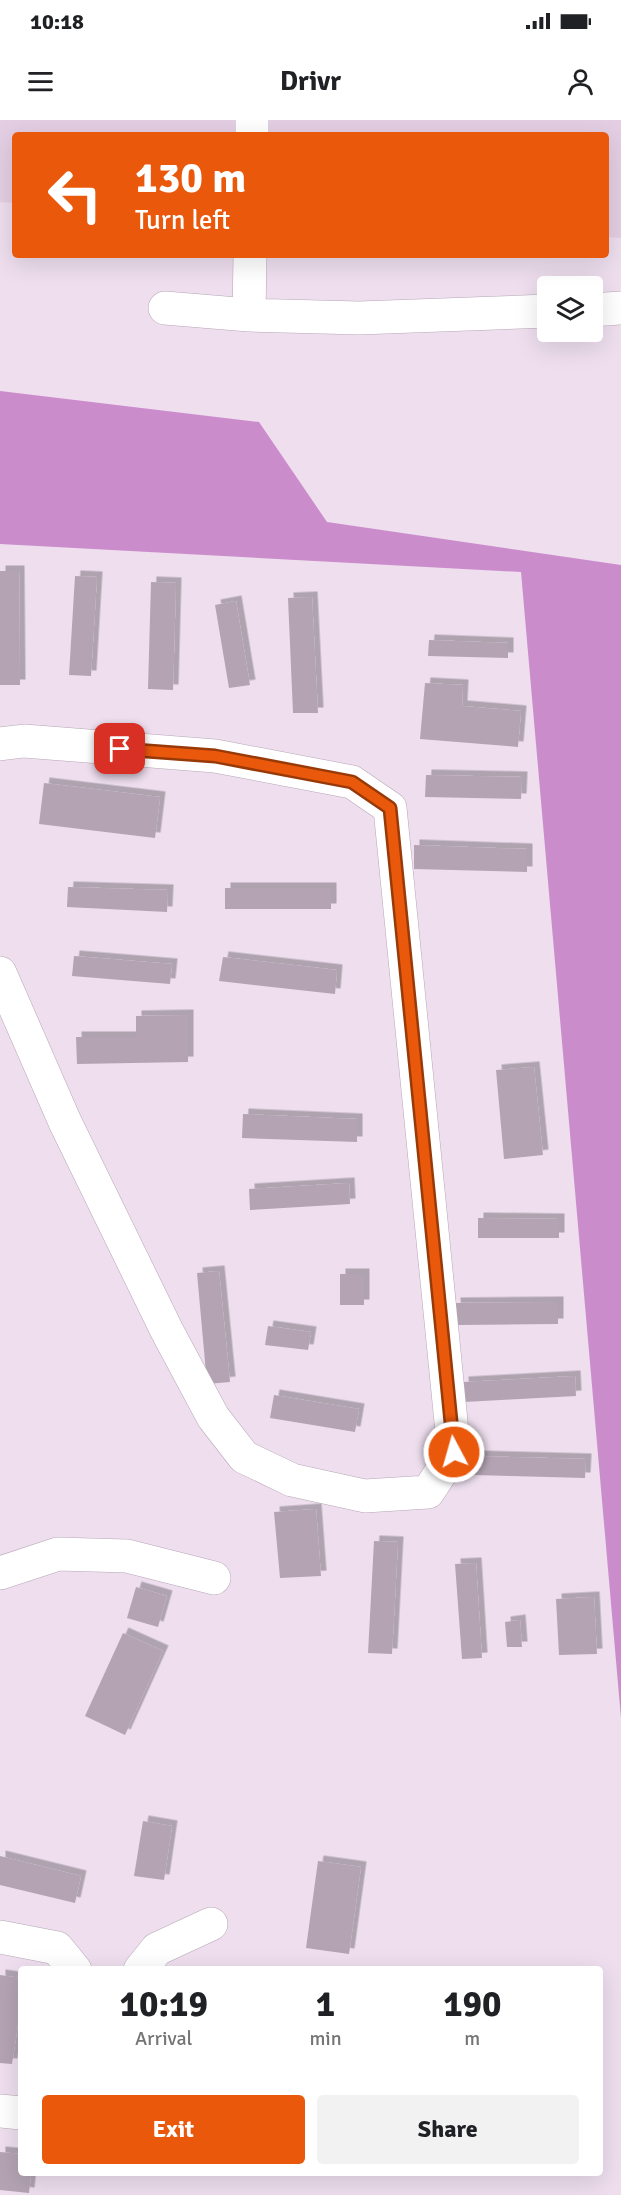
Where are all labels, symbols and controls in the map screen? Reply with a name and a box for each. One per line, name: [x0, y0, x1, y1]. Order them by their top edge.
text: 10:18: [30, 8, 84, 35]
icon: menu: [24, 65, 57, 98]
text: Drivr: [280, 65, 341, 98]
icon: person: [564, 65, 597, 98]
text: 130 m: [135, 153, 246, 204]
icon: left: [36, 156, 114, 234]
text: Turn left: [135, 204, 230, 237]
map controls: [537, 276, 603, 342]
button: layers: [537, 276, 603, 342]
pin: [94, 723, 145, 774]
icon: arrive: [103, 732, 136, 765]
position arrow: [422, 1420, 486, 1484]
text: 10:19: [120, 1982, 208, 2027]
text: 1: [316, 1982, 335, 2027]
text: 190: [443, 1982, 501, 2027]
text: Arrival: [135, 2026, 192, 2051]
text: min: [309, 2026, 342, 2051]
text: m: [464, 2026, 480, 2051]
button: Exit: [42, 2095, 305, 2164]
button: Share: [317, 2095, 579, 2164]

